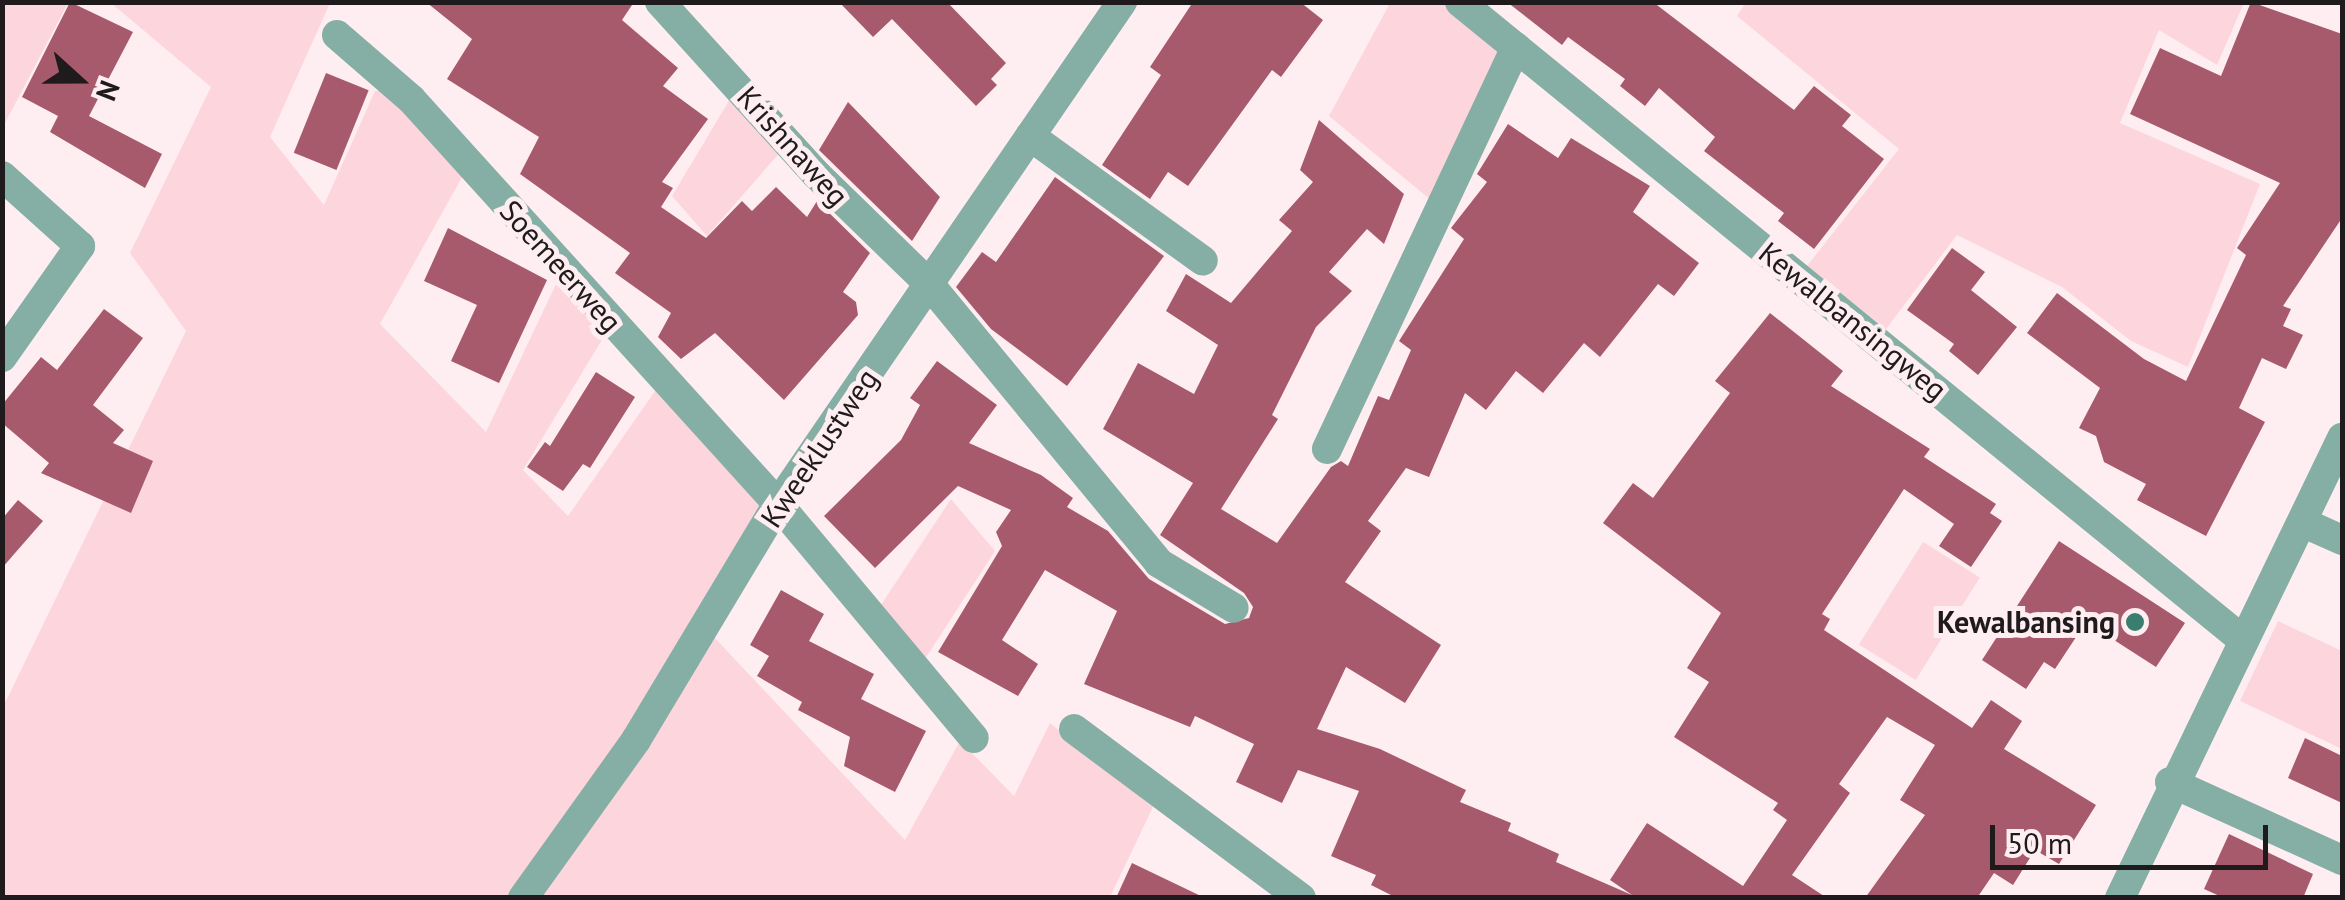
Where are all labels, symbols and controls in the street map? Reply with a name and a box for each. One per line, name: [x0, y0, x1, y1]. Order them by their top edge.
north arrow: [30, 30, 130, 130]
text: N: [88, 76, 129, 106]
street label: Krishnaweg: [730, 79, 856, 213]
street label: Soemeerweg: [493, 193, 629, 339]
street label: Kewalbansingweg: [1752, 234, 1954, 408]
street label: Kweeklustweg: [753, 362, 885, 534]
place label: Kewalbansing: [1937, 604, 2115, 640]
marker: Kewalbansing: [2124, 611, 2146, 633]
scale bar: [1995, 805, 2272, 867]
text: 50 m: [2007, 823, 2072, 862]

